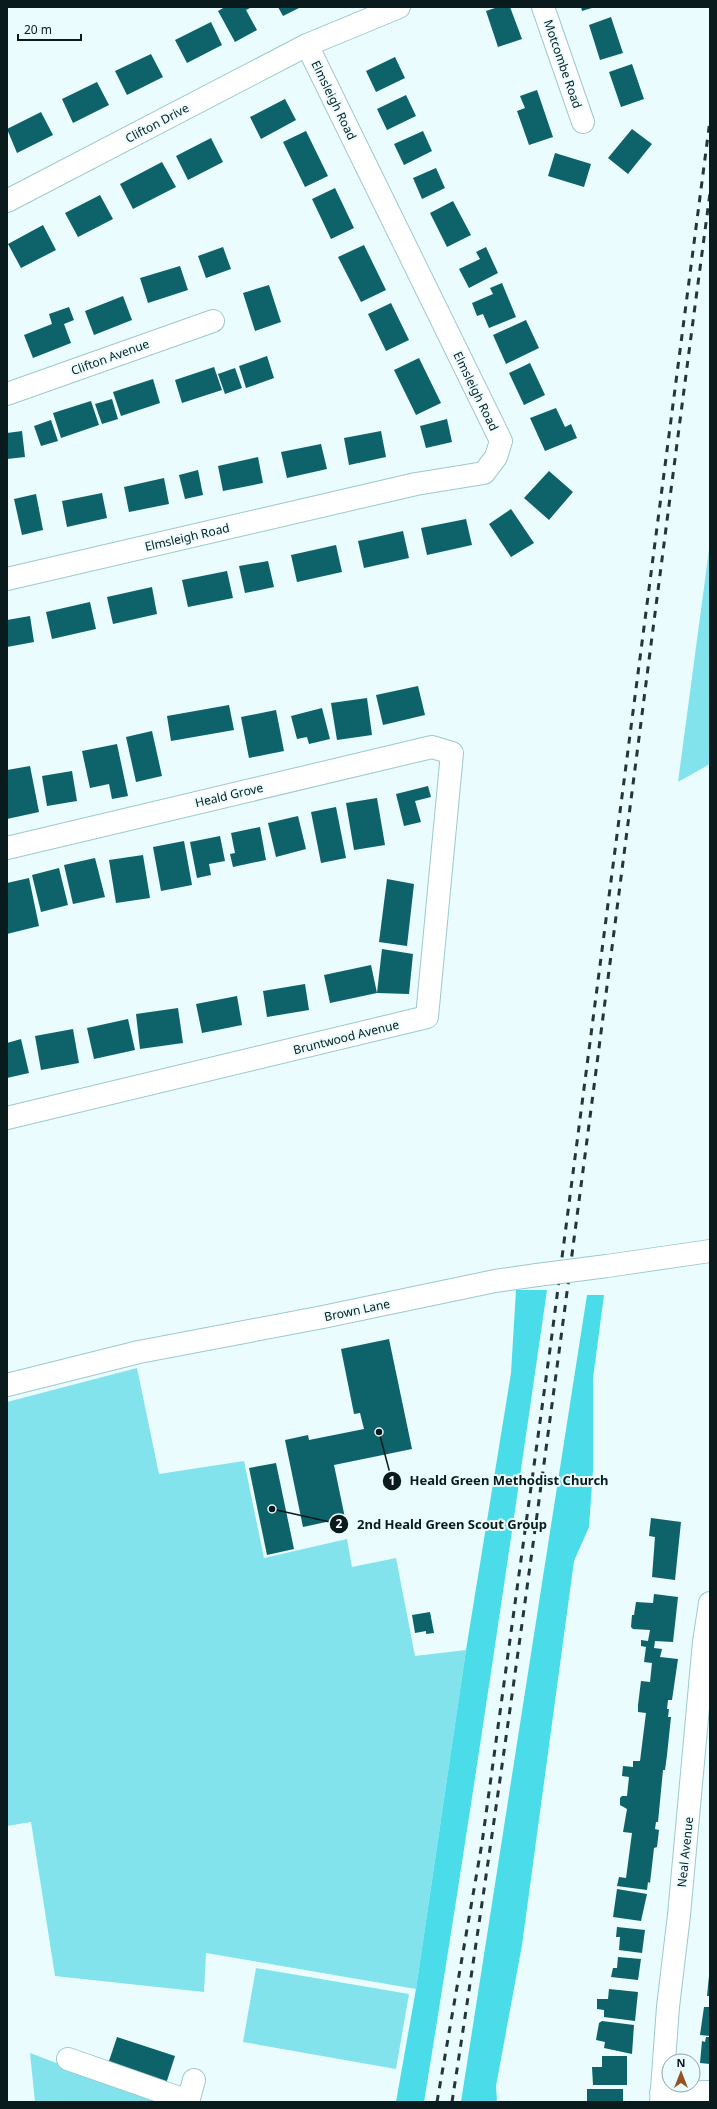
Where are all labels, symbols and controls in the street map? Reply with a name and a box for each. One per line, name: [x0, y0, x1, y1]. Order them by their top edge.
scale bar: [18, 16, 81, 42]
street label: Motcombe Road: [540, 17, 586, 111]
text: 20 m: [24, 21, 52, 38]
street label: Elmsleigh Road: [307, 57, 361, 143]
street label: Clifton Drive: [122, 99, 192, 147]
street label: Clifton Avenue: [68, 335, 152, 379]
street label: Elmsleigh Road: [449, 348, 503, 434]
street label: Elmsleigh Road: [143, 519, 231, 555]
street label: Heald Grove: [193, 779, 265, 811]
street label: Bruntwood Avenue: [291, 1016, 401, 1058]
street label: Brown Lane: [323, 1295, 392, 1325]
callout: Heald Green Methodist Church: [382, 1468, 617, 1493]
text: Heald Green Methodist Church: [409, 1471, 609, 1489]
text: 1: [389, 1472, 395, 1489]
callout: 2nd Heald Green Scout Group: [329, 1512, 555, 1537]
text: 2: [336, 1515, 343, 1532]
text: 2nd Heald Green Scout Group: [357, 1515, 547, 1533]
street label: Neal Avenue: [673, 1816, 697, 1888]
north arrow: [661, 2053, 701, 2093]
text: N: [677, 2055, 685, 2070]

